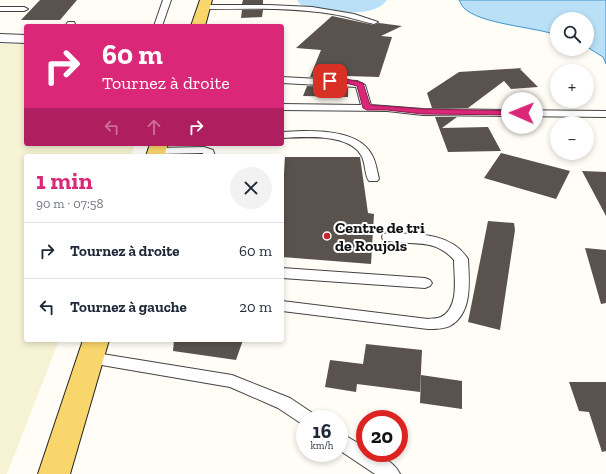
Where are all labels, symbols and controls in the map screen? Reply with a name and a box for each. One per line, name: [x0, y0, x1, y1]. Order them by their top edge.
map controls: [550, 12, 594, 160]
button: search: [550, 12, 594, 56]
text: 60 m: [102, 38, 163, 71]
icon: right: [36, 40, 88, 92]
pin: [313, 64, 347, 98]
button: +: [550, 64, 594, 108]
icon: arrive: [319, 70, 341, 92]
text: Tournez à droite: [102, 72, 230, 94]
position arrow: [501, 92, 543, 134]
icon: left: [101, 116, 123, 138]
icon: ahead: [143, 116, 165, 138]
icon: right: [185, 116, 207, 138]
button: −: [550, 116, 594, 160]
text: 1 min: [36, 166, 93, 195]
button: close: [230, 167, 272, 209]
text: 90 m · 07:58: [36, 196, 103, 211]
place label: Centre de tri de Roujols: [335, 218, 425, 255]
marker: Centre de tri de Roujols: [322, 231, 332, 241]
icon: right: [36, 240, 58, 262]
text: Tournez à droite: [70, 242, 180, 260]
text: 60 m: [239, 242, 272, 260]
icon: left: [36, 296, 58, 318]
text: Tournez à gauche: [70, 298, 187, 316]
text: 20 m: [239, 298, 272, 316]
speed limit sign: 20: [356, 410, 408, 462]
text: 16: [313, 419, 331, 443]
text: km/h: [311, 440, 333, 452]

